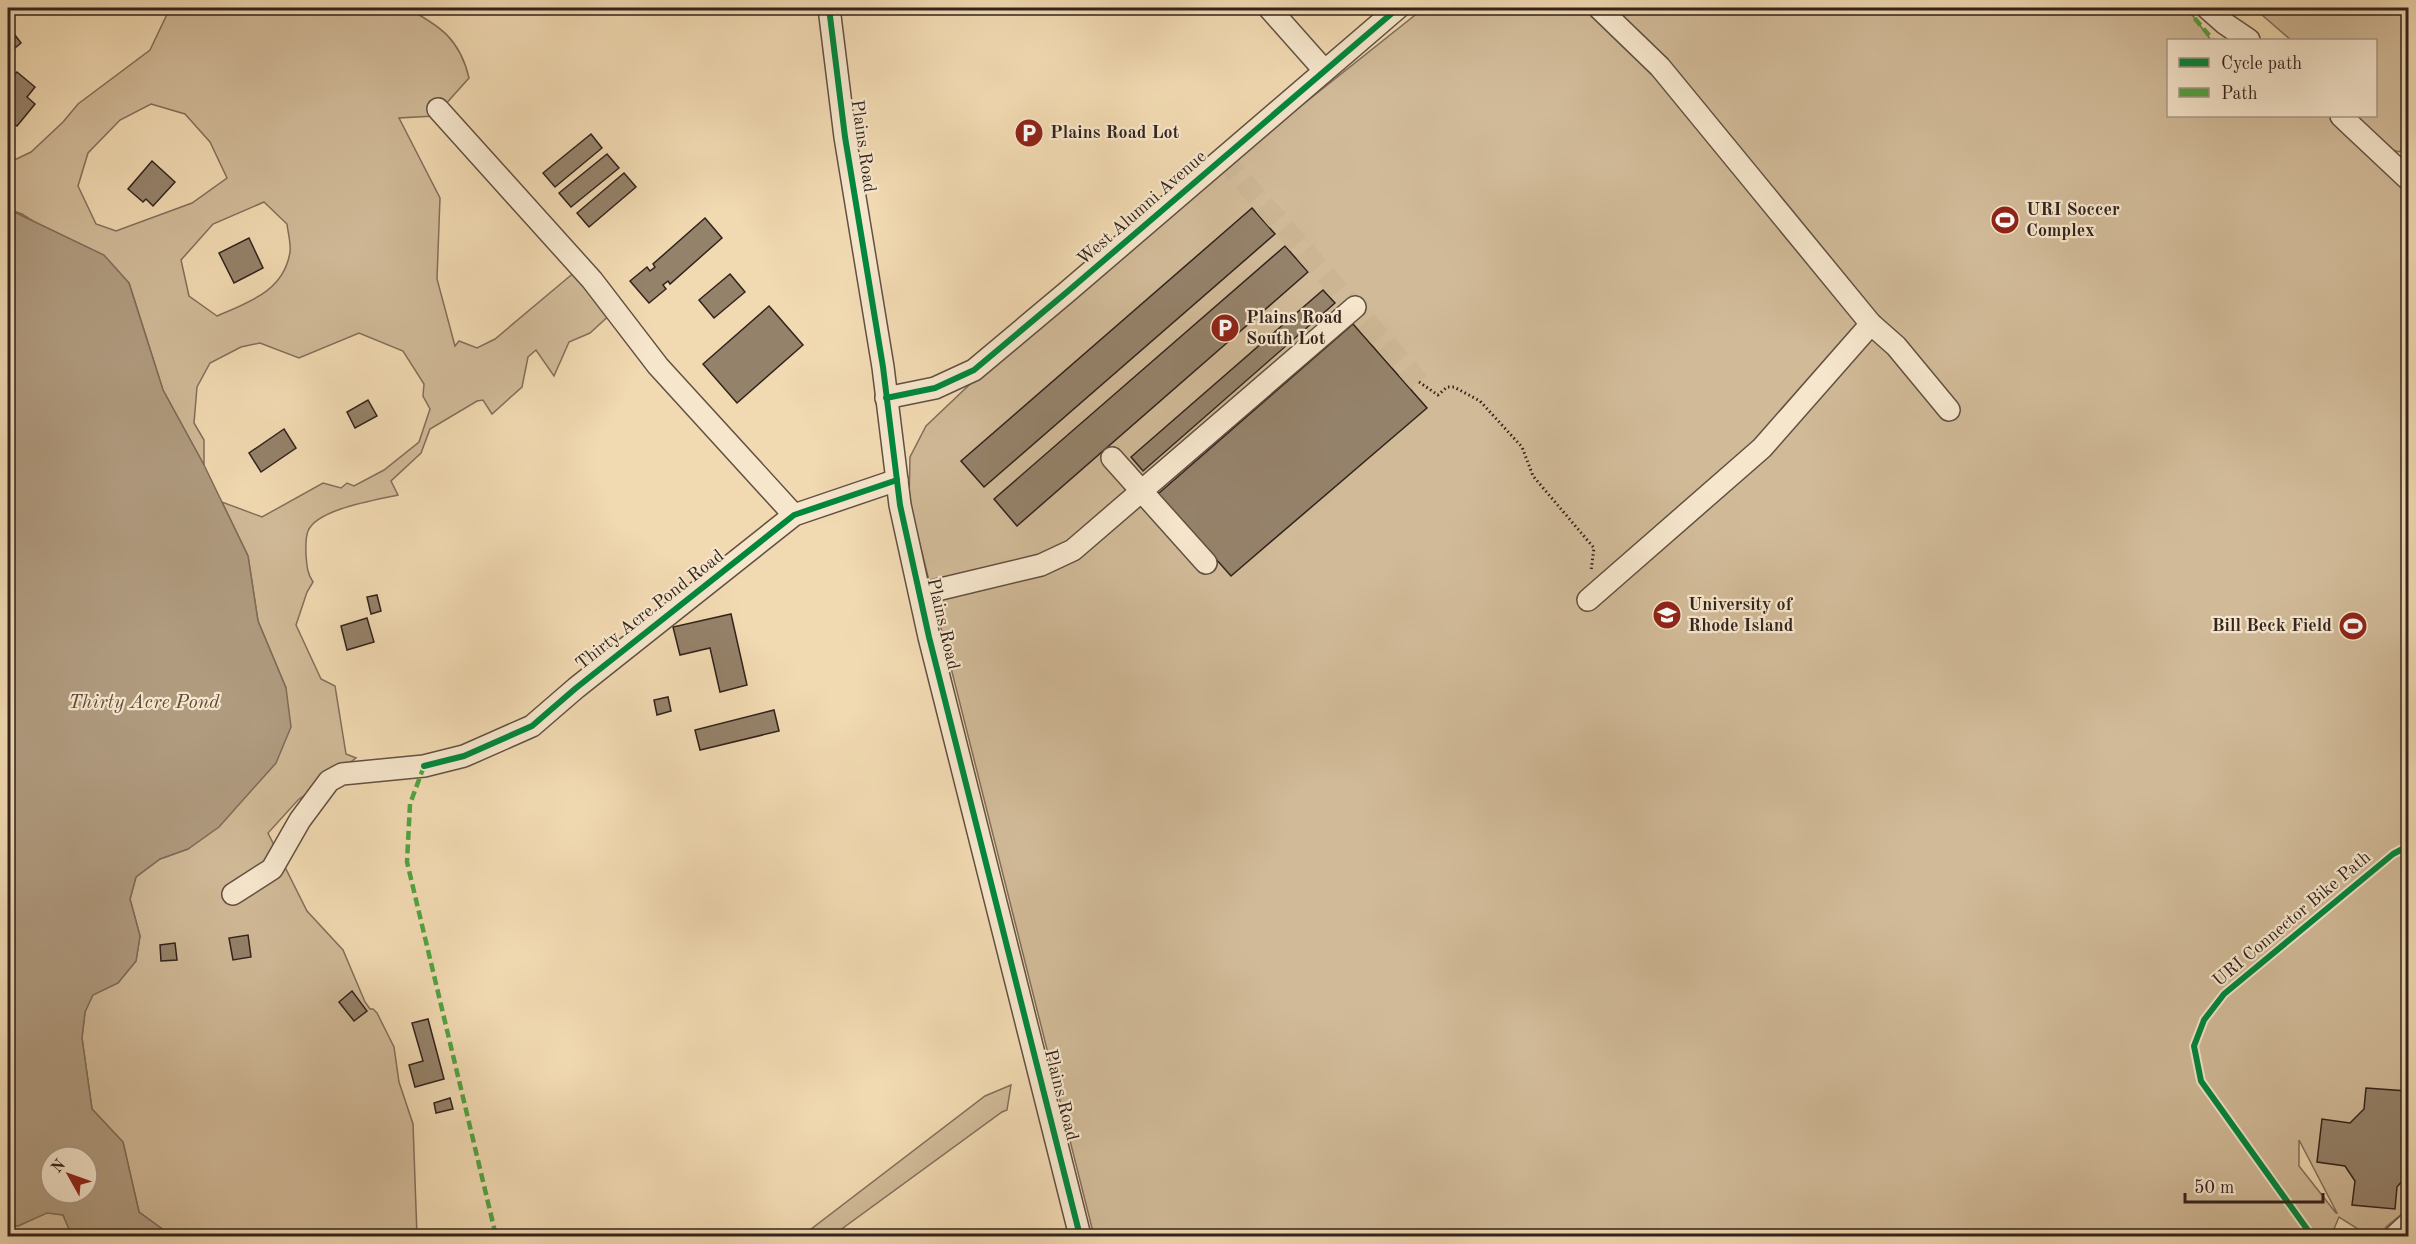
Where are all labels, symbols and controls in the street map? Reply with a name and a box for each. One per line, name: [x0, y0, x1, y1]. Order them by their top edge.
legend: [2167, 39, 2377, 117]
text: Cycle path: [2221, 55, 2302, 73]
text: Path: [2221, 85, 2258, 103]
street label: Plains Road: [848, 98, 878, 194]
parking icon: Plains Road Lot: [1013, 117, 1045, 149]
place label: Plains Road Lot: [1050, 124, 1180, 142]
street label: West Alumni Avenue: [1074, 147, 1210, 269]
place label: URI Soccer Complex: [2026, 201, 2120, 240]
sports icon: URI Soccer Complex: [1989, 204, 2021, 236]
place label: Plains Road South Lot: [1246, 309, 1343, 348]
parking icon: Plains Road South Lot: [1209, 312, 1241, 344]
street label: Thirty Acre Pond Road: [573, 547, 727, 673]
street label: Plains Road: [924, 576, 962, 672]
place label: University of Rhode Island: [1688, 596, 1794, 635]
school or university icon: University of Rhode Island: [1651, 599, 1683, 631]
sports icon: Bill Beck Field: [2337, 610, 2369, 642]
place label: Bill Beck Field: [2212, 617, 2332, 635]
water label: Thirty Acre Pond: [68, 693, 220, 713]
street label: URI Connector Bike Path: [2210, 848, 2374, 990]
street label: Plains Road: [1041, 1047, 1081, 1143]
north arrow: [39, 1145, 99, 1205]
text: N: [49, 1156, 70, 1176]
scale bar: [2185, 1166, 2323, 1204]
text: 50 m: [2194, 1179, 2234, 1197]

